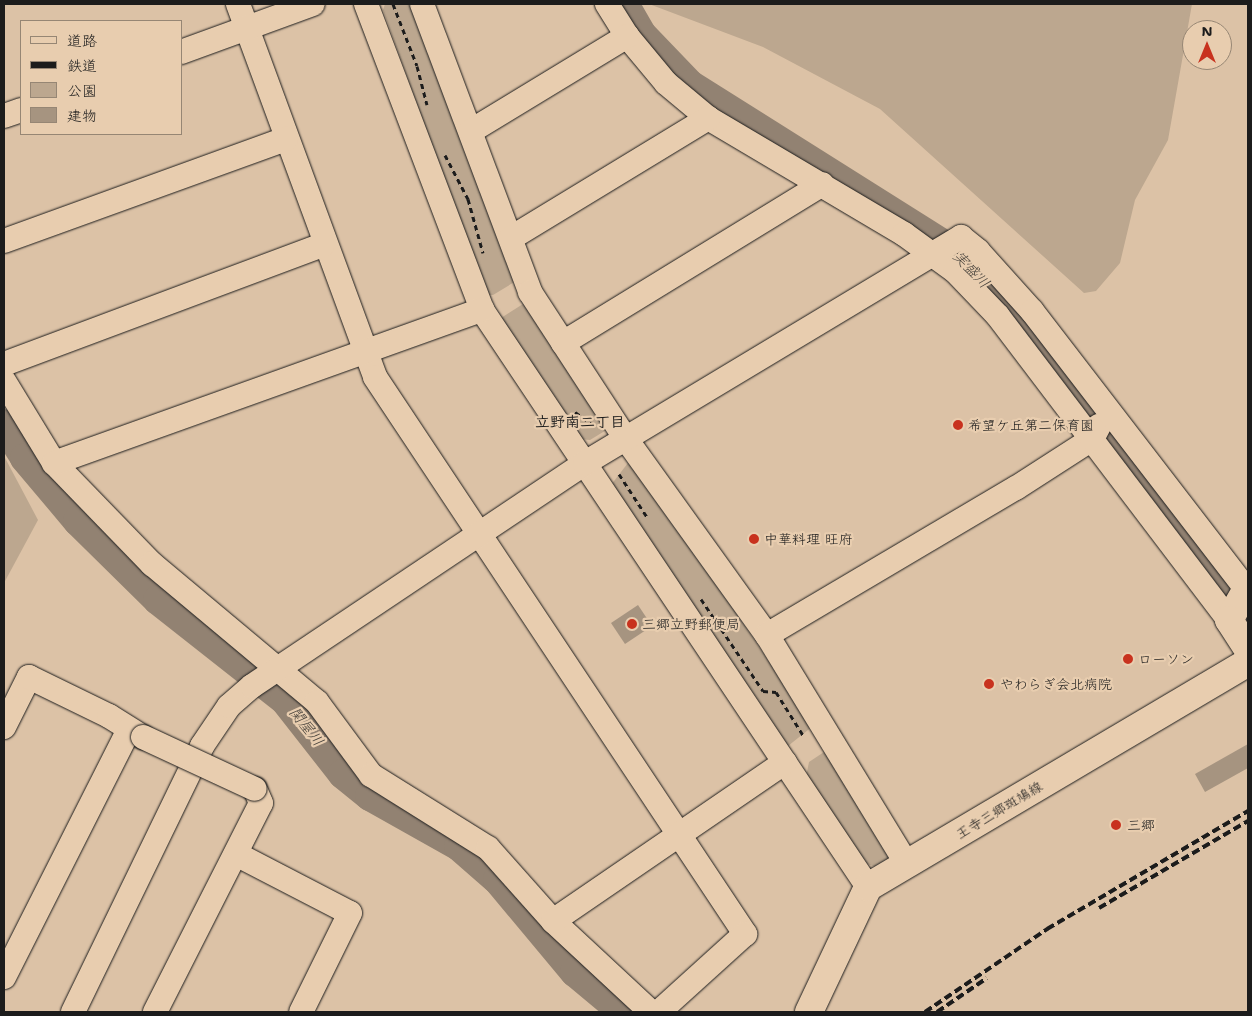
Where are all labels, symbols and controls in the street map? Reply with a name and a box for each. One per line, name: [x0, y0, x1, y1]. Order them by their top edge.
legend: [20, 20, 182, 135]
north arrow: [1182, 20, 1232, 70]
text: N: [1201, 22, 1213, 40]
text: 道路: [67, 31, 97, 51]
text: 鉄道: [67, 56, 97, 76]
text: 公園: [67, 81, 97, 101]
text: 建物: [67, 106, 97, 126]
water label: 実盛川: [949, 248, 993, 292]
district label: 立野南二丁目: [535, 414, 625, 432]
place label: 希望ケ丘第二保育園: [968, 417, 1094, 433]
marker: 希望ケ丘第二保育園: [952, 419, 964, 431]
place label: 中華料理 旺府: [764, 531, 853, 547]
marker: 中華料理 旺府: [748, 533, 760, 545]
place label: 三郷立野郵便局: [642, 616, 740, 632]
marker: 三郷立野郵便局: [626, 618, 638, 630]
place label: ローソン: [1138, 651, 1194, 667]
marker: ローソン: [1122, 653, 1134, 665]
place label: やわらぎ会北病院: [1000, 676, 1112, 692]
marker: やわらぎ会北病院: [982, 677, 996, 691]
water label: 関屋川: [285, 704, 327, 750]
street label: 王寺三郷斑鳩線: [953, 778, 1045, 842]
place label: 三郷: [1127, 817, 1155, 833]
marker: 三郷: [1109, 818, 1123, 832]

